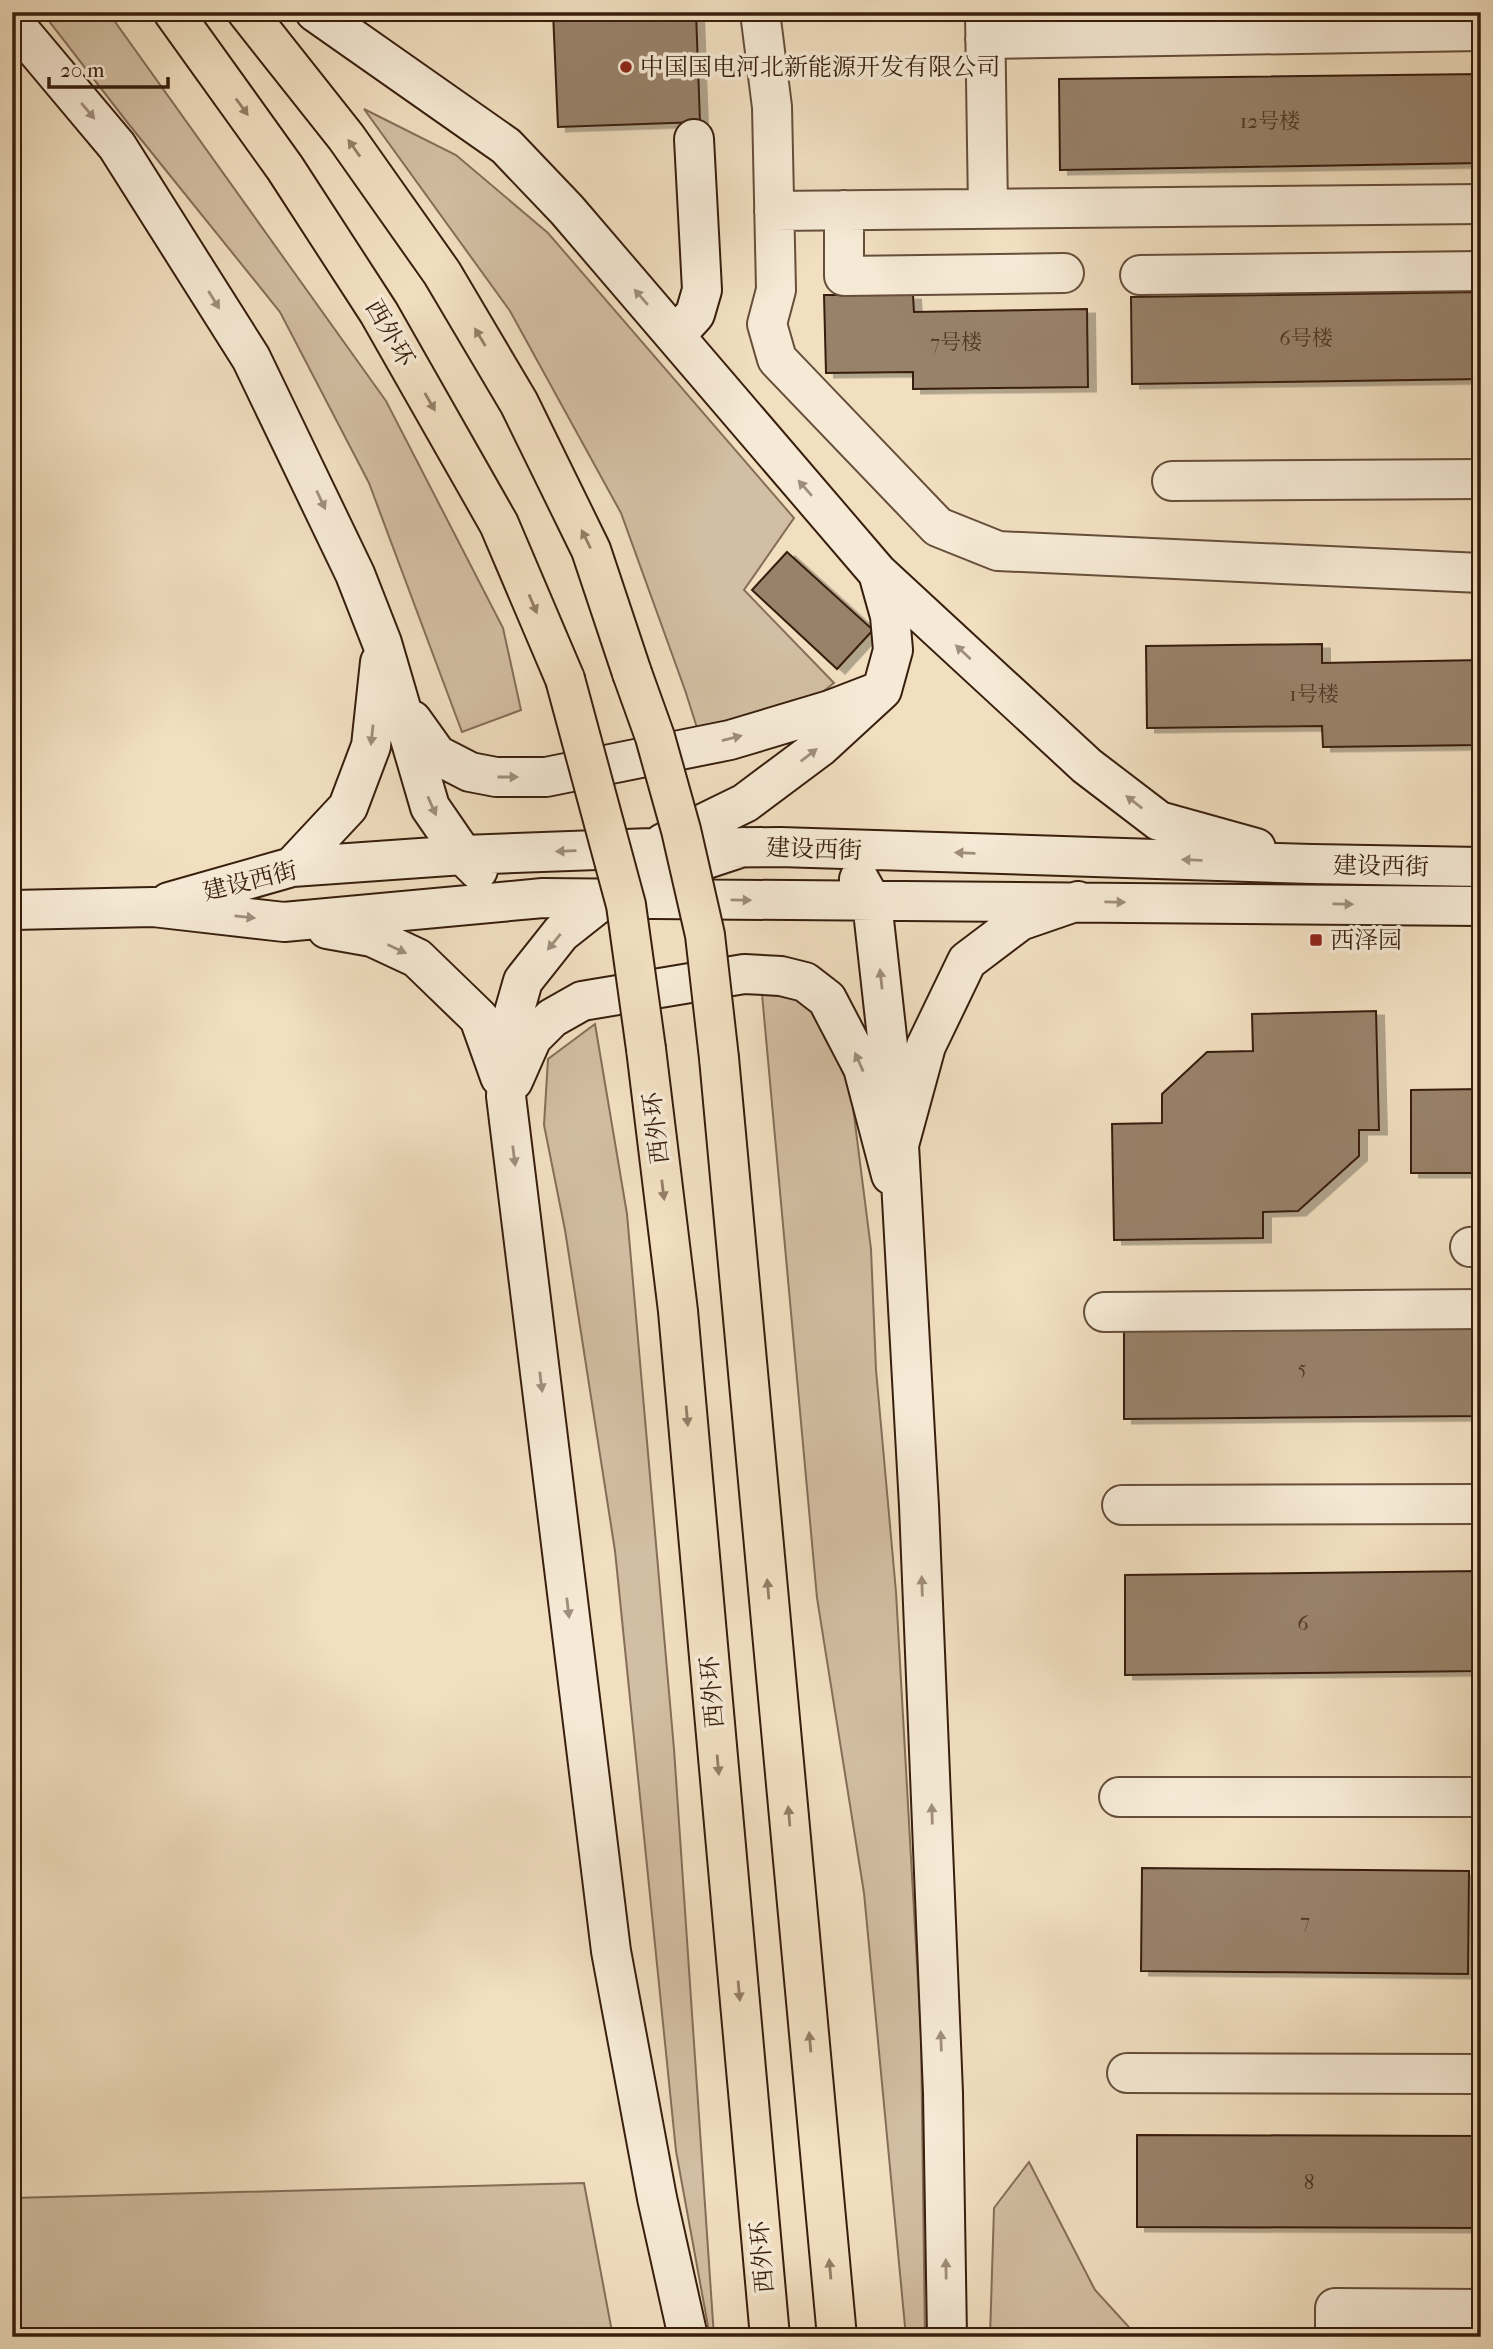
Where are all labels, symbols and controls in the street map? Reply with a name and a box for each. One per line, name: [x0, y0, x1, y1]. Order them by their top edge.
scale bar: [49, 46, 168, 90]
place label: 中国国电河北新能源开发有限公司: [640, 53, 1000, 81]
text: 20 m: [60, 58, 105, 82]
marker: 中国国电河北新能源开发有限公司: [618, 59, 634, 75]
one-way arrow: [235, 98, 249, 116]
one-way arrow: [80, 102, 95, 120]
house number: 12号楼: [1240, 109, 1300, 133]
one-way arrow: [347, 139, 361, 157]
one-way arrow: [633, 288, 649, 306]
one-way arrow: [208, 290, 221, 309]
street label: 西外环: [360, 295, 420, 371]
house number: 6号楼: [1279, 326, 1333, 350]
one-way arrow: [474, 328, 486, 347]
house number: 7号楼: [930, 330, 982, 354]
one-way arrow: [424, 393, 436, 412]
one-way arrow: [797, 479, 813, 497]
one-way arrow: [315, 490, 326, 510]
one-way arrow: [580, 529, 591, 549]
one-way arrow: [528, 594, 539, 615]
one-way arrow: [955, 644, 972, 660]
house number: 1号楼: [1289, 682, 1339, 706]
one-way arrow: [367, 724, 378, 746]
one-way arrow: [722, 733, 743, 743]
one-way arrow: [800, 747, 818, 762]
one-way arrow: [498, 771, 520, 783]
one-way arrow: [1125, 794, 1143, 809]
one-way arrow: [427, 795, 438, 816]
street label: 建设西街: [766, 833, 862, 865]
one-way arrow: [555, 846, 577, 857]
one-way arrow: [953, 848, 975, 859]
street label: 建设西街: [1333, 851, 1429, 881]
one-way arrow: [1181, 855, 1203, 866]
street label: 建设西街: [200, 856, 300, 906]
one-way arrow: [730, 894, 752, 906]
one-way arrow: [1105, 896, 1127, 908]
one-way arrow: [1332, 898, 1354, 910]
one-way arrow: [234, 912, 256, 923]
place label: 西泽园: [1330, 926, 1402, 954]
one-way arrow: [546, 932, 561, 950]
marker: 西泽园: [1308, 932, 1324, 948]
one-way arrow: [387, 943, 407, 955]
one-way arrow: [875, 968, 886, 990]
one-way arrow: [853, 1051, 864, 1072]
street label: 西外环: [638, 1091, 674, 1165]
one-way arrow: [508, 1145, 519, 1167]
one-way arrow: [658, 1179, 669, 1201]
house number: 5: [1297, 1356, 1307, 1380]
one-way arrow: [536, 1371, 547, 1393]
one-way arrow: [682, 1405, 693, 1427]
one-way arrow: [917, 1575, 928, 1597]
one-way arrow: [762, 1578, 773, 1600]
one-way arrow: [563, 1597, 574, 1619]
house number: 6: [1297, 1611, 1309, 1635]
street label: 西外环: [695, 1655, 729, 1729]
one-way arrow: [713, 1754, 724, 1776]
one-way arrow: [926, 1803, 937, 1825]
one-way arrow: [783, 1804, 794, 1826]
house number: 7: [1300, 1909, 1310, 1933]
one-way arrow: [734, 1980, 745, 2002]
one-way arrow: [935, 2030, 946, 2052]
one-way arrow: [804, 2031, 815, 2053]
house number: 8: [1304, 2170, 1314, 2194]
street label: 西外环: [745, 2220, 779, 2294]
one-way arrow: [940, 2257, 951, 2279]
one-way arrow: [825, 2258, 836, 2280]

